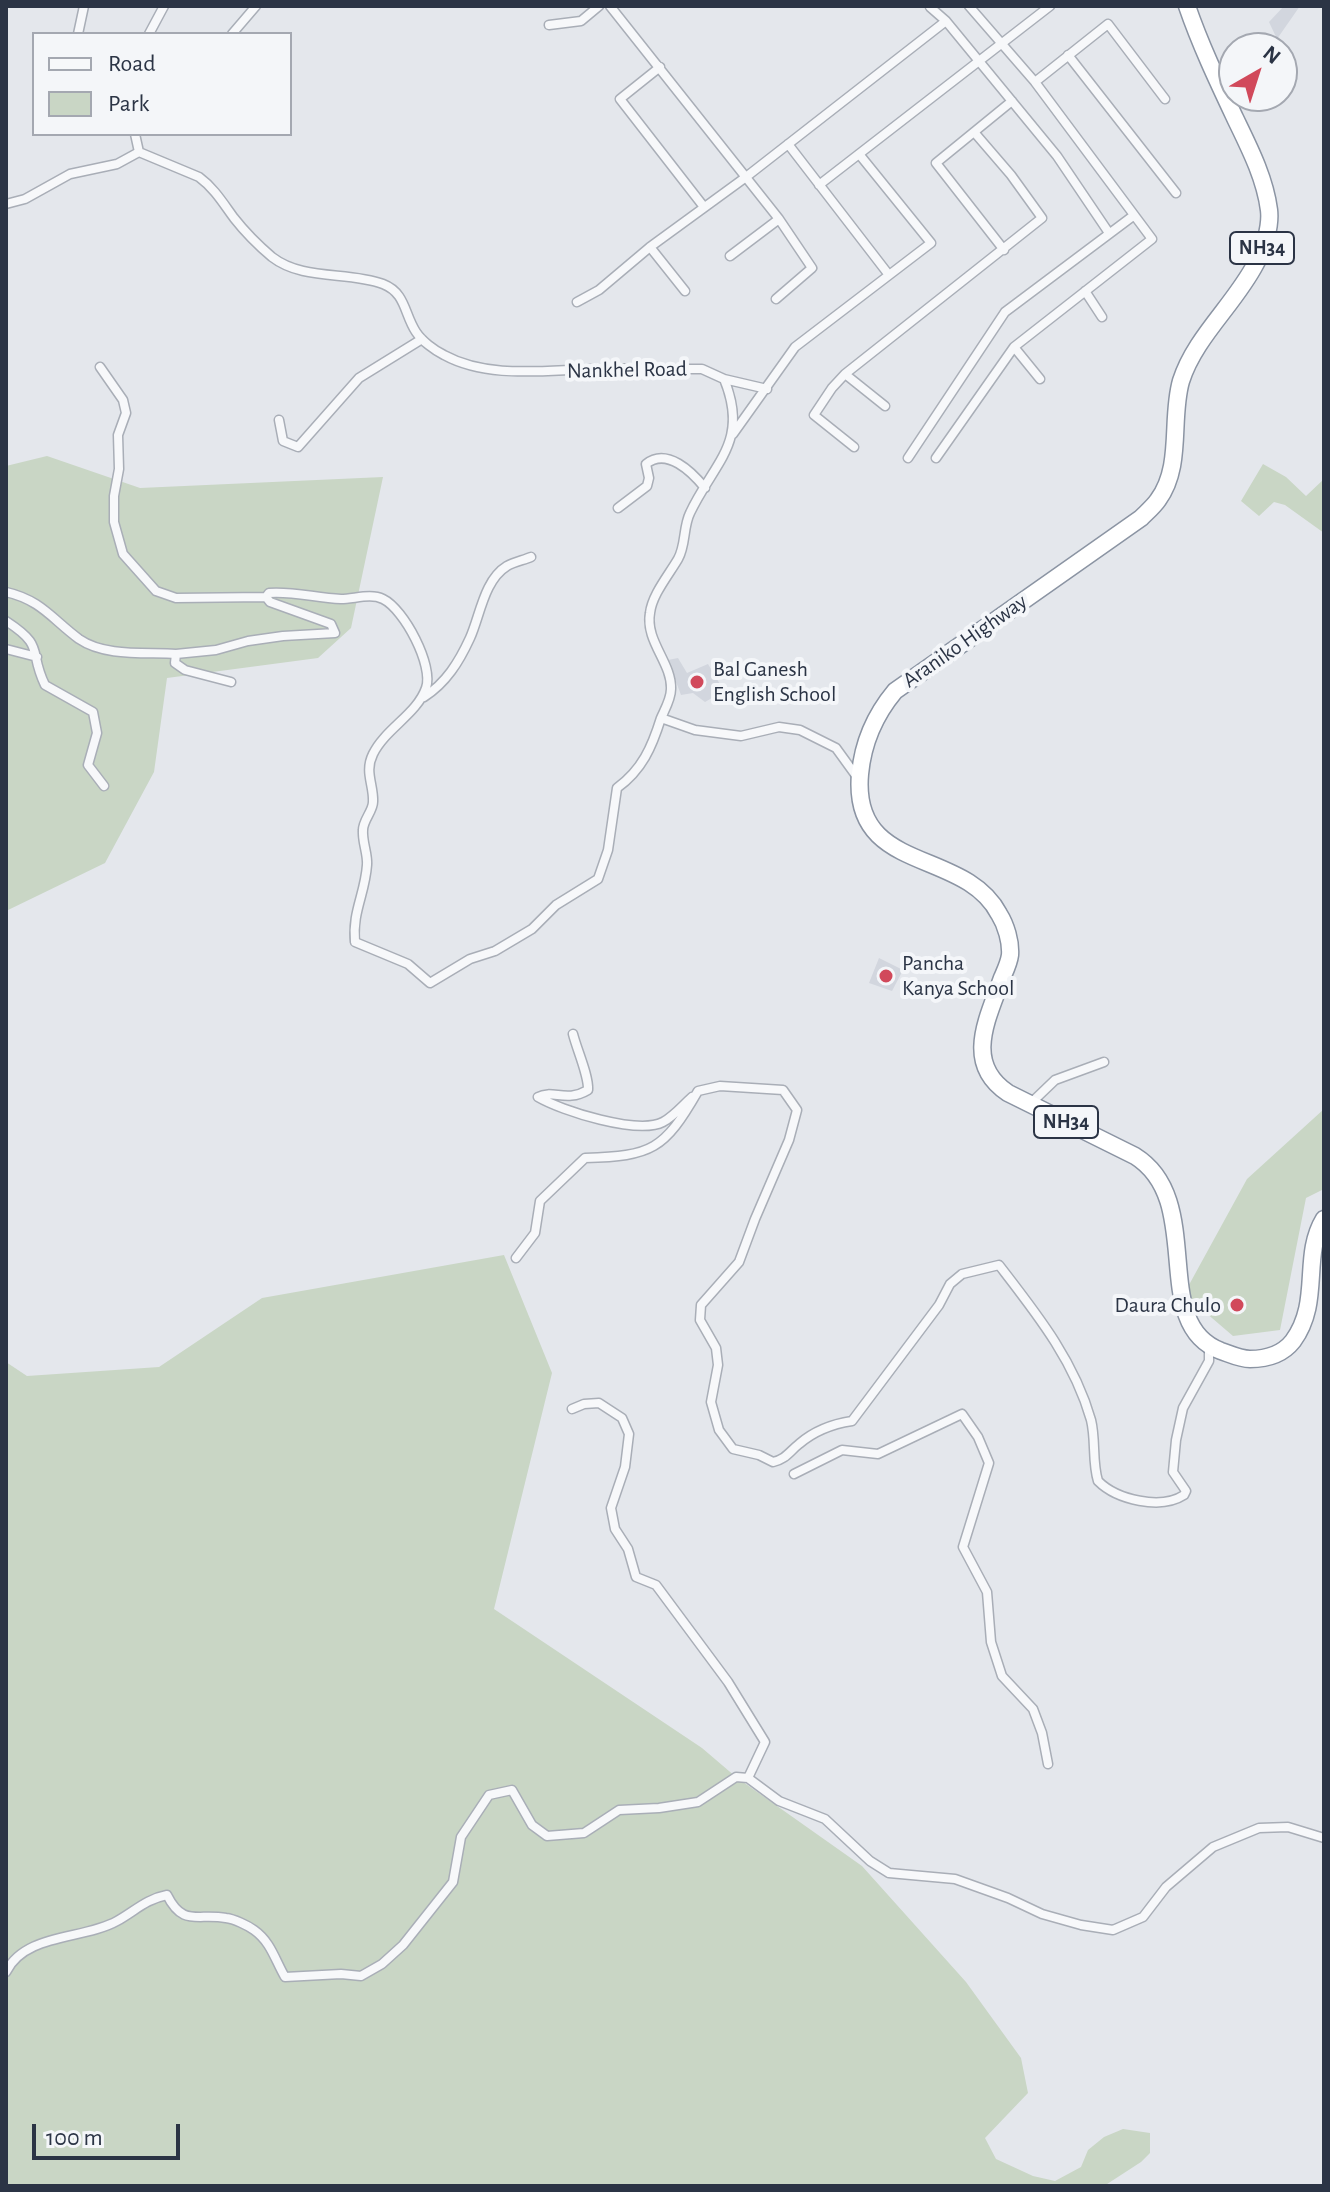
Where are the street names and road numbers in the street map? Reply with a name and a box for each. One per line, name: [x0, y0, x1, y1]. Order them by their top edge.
road number: NH34: [1230, 232, 1294, 264]
street label: Nankhel Road: [567, 356, 687, 384]
street label: Araniko Highway: [898, 588, 1032, 694]
road number: NH34: [1034, 1106, 1098, 1138]

